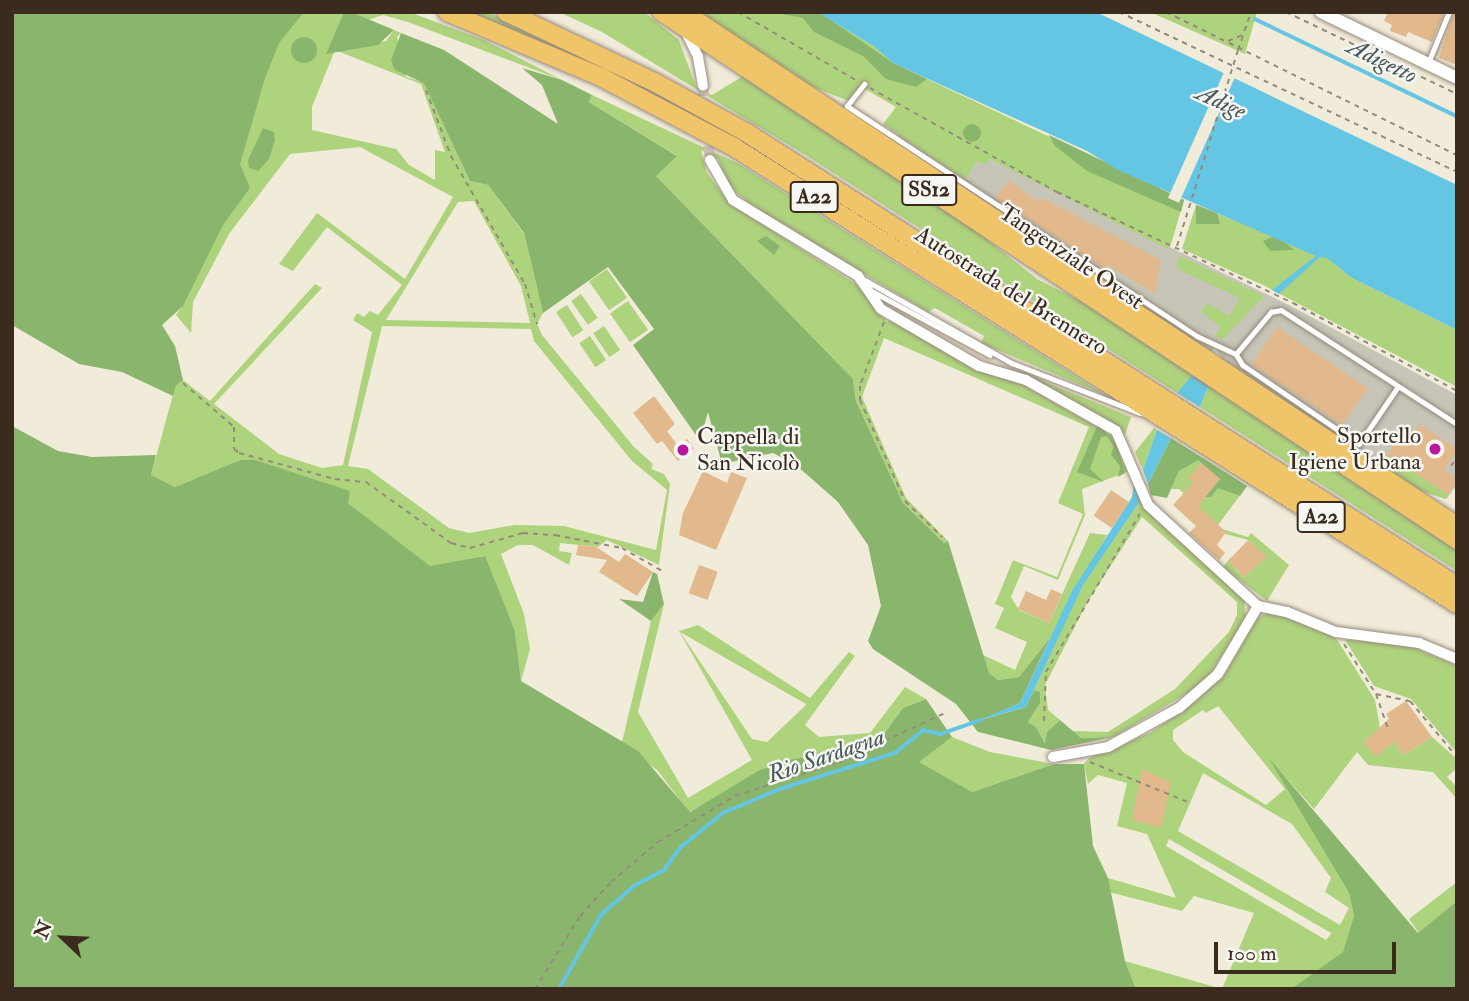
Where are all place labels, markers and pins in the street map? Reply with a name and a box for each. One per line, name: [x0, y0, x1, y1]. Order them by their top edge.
place label: Sportello Igiene Urbana: [1289, 422, 1421, 476]
place label: Cappella di San Nicolò: [697, 423, 800, 477]
marker: Sportello Igiene Urbana: [1427, 441, 1443, 457]
marker: Cappella di San Nicolò: [675, 442, 691, 458]

